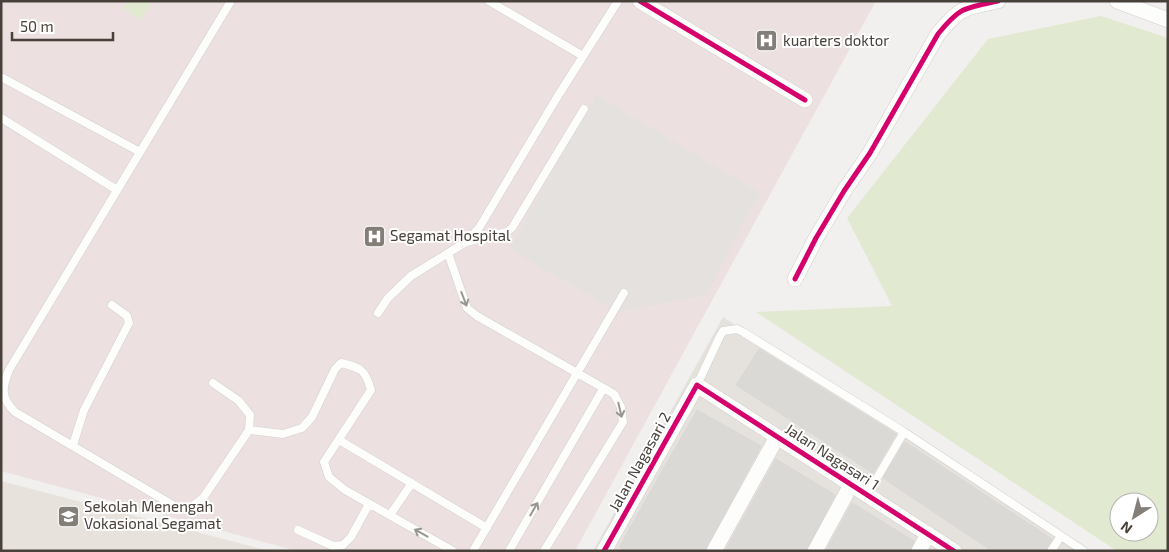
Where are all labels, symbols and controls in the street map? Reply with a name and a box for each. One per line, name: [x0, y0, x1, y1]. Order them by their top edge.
scale bar: [12, 10, 114, 42]
text: 50 m: [20, 17, 54, 35]
hospital icon: kuarters doktor: [755, 29, 779, 53]
place label: kuarters doktor: [783, 31, 889, 49]
hospital icon: Segamat Hospital: [362, 224, 386, 248]
place label: Segamat Hospital: [390, 226, 511, 244]
one-way arrow: [460, 291, 469, 306]
one-way arrow: [616, 402, 625, 418]
street label: Jalan Nagasari 2: [604, 409, 674, 514]
street label: Jalan Nagasari 1: [782, 419, 883, 493]
north arrow: [1109, 492, 1159, 542]
place label: Sekolah Menengah Vokasional Segamat: [84, 497, 222, 532]
one-way arrow: [529, 502, 539, 516]
school or university icon: Sekolah Menengah Vokasional Segamat: [56, 504, 80, 528]
text: N: [1117, 518, 1135, 538]
one-way arrow: [414, 528, 429, 538]

